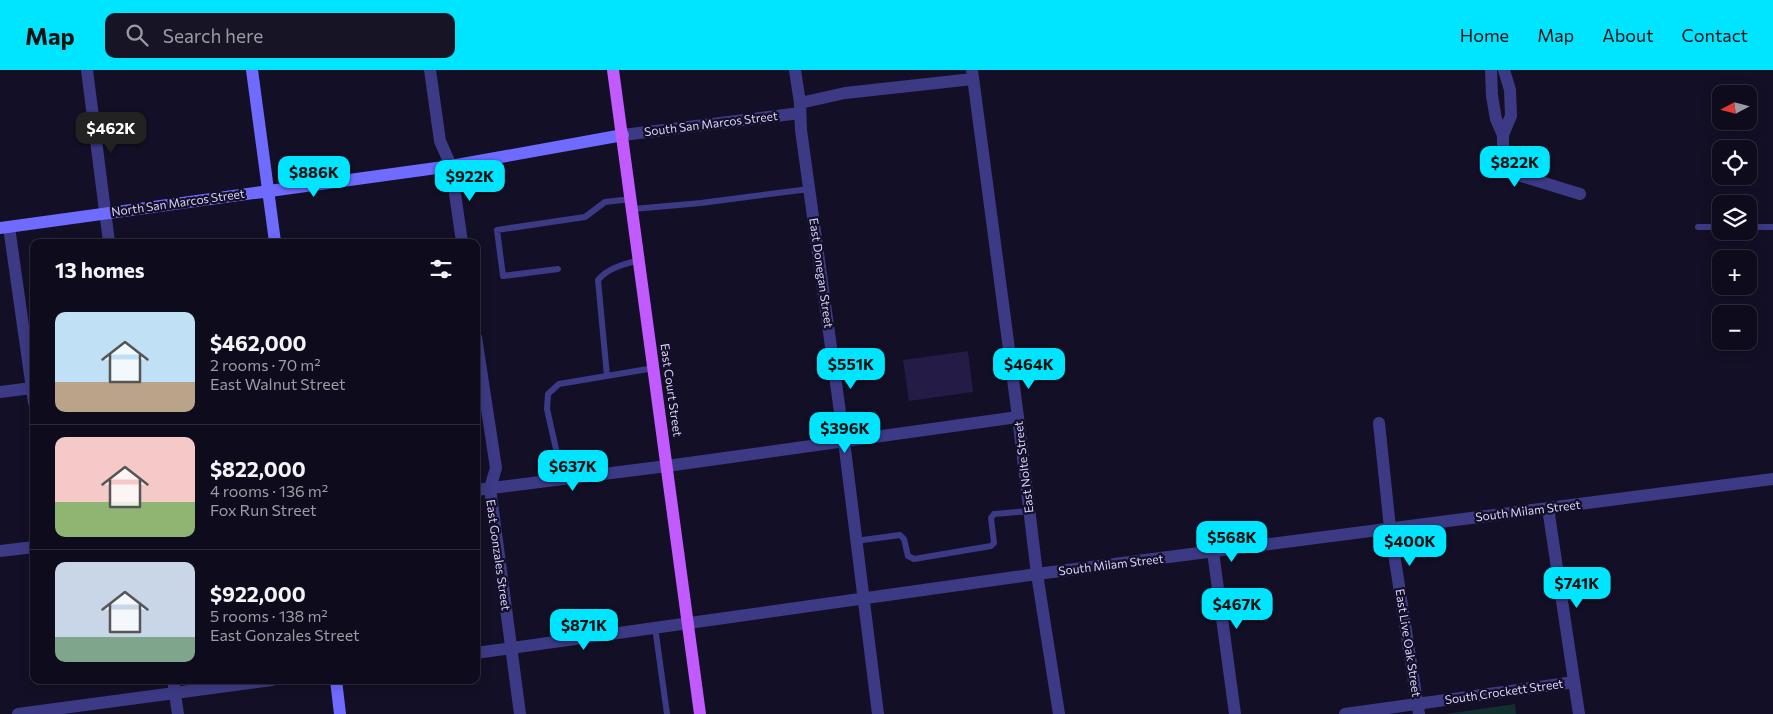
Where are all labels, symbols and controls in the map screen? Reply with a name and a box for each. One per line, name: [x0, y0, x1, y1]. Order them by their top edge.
search box: [105, 13, 455, 58]
text: Map: [25, 21, 75, 50]
icon: search: [123, 21, 151, 49]
text: Search here: [163, 24, 263, 47]
text: Home: [1460, 24, 1509, 46]
text: Map: [1537, 24, 1574, 46]
text: About: [1602, 24, 1654, 46]
text: Contact: [1682, 24, 1748, 46]
north arrow: [1712, 85, 1758, 130]
map controls: [1712, 85, 1757, 350]
street label: South San Marcos Street: [643, 108, 778, 138]
pin: $462K: [76, 112, 146, 154]
text: $462K: [86, 118, 136, 137]
button: locate: [1712, 140, 1757, 185]
pin: $822K: [1480, 146, 1550, 188]
text: $822K: [1491, 152, 1539, 171]
pin: $886K: [279, 156, 349, 198]
pin: $922K: [435, 160, 505, 202]
text: $886K: [289, 162, 339, 181]
text: $922K: [446, 166, 494, 185]
street label: North San Marcos Street: [110, 186, 245, 218]
button: layers: [1712, 195, 1757, 240]
street label: East Donegan Street: [807, 217, 837, 329]
button: +: [1712, 250, 1757, 295]
icon: filters: [427, 255, 455, 283]
text: 13 homes: [55, 257, 145, 282]
button: −: [1712, 305, 1757, 350]
text: $462,000: [210, 330, 307, 355]
icon: home: [95, 332, 155, 392]
street label: East Court Street: [659, 342, 685, 437]
pin: $551K: [816, 348, 886, 390]
pin: $464K: [994, 348, 1064, 390]
text: $551K: [828, 354, 874, 373]
text: $464K: [1004, 354, 1054, 373]
text: 2 rooms · 70 m²: [210, 355, 321, 374]
text: East Walnut Street: [210, 374, 346, 393]
pin: $396K: [810, 412, 880, 454]
text: $396K: [820, 418, 870, 437]
street label: East Nolte Street: [1010, 420, 1036, 514]
pin: $637K: [538, 450, 608, 492]
text: $822,000: [210, 456, 306, 481]
text: $637K: [549, 456, 597, 475]
icon: home: [95, 457, 155, 517]
text: 4 rooms · 136 m²: [210, 481, 328, 500]
street label: South Milam Street: [1475, 497, 1581, 523]
street label: East Gonzales Street: [484, 498, 514, 611]
text: Fox Run Street: [210, 500, 317, 519]
pin: $568K: [1197, 520, 1267, 563]
pin: $400K: [1375, 524, 1445, 567]
text: $568K: [1207, 527, 1257, 546]
text: $400K: [1384, 531, 1436, 550]
street label: South Milam Street: [1058, 551, 1164, 577]
pin: $741K: [1542, 566, 1612, 609]
text: $741K: [1555, 573, 1599, 592]
text: $922,000: [210, 581, 306, 606]
icon: home: [95, 582, 155, 642]
pin: $467K: [1202, 588, 1272, 630]
street label: East Live Oak Street: [1394, 588, 1424, 698]
text: $467K: [1213, 594, 1261, 613]
text: 5 rooms · 138 m²: [210, 606, 328, 625]
pin: $871K: [549, 608, 619, 651]
text: $871K: [561, 615, 607, 634]
text: East Gonzales Street: [210, 625, 360, 644]
street label: South Crockett Street: [1444, 676, 1564, 706]

